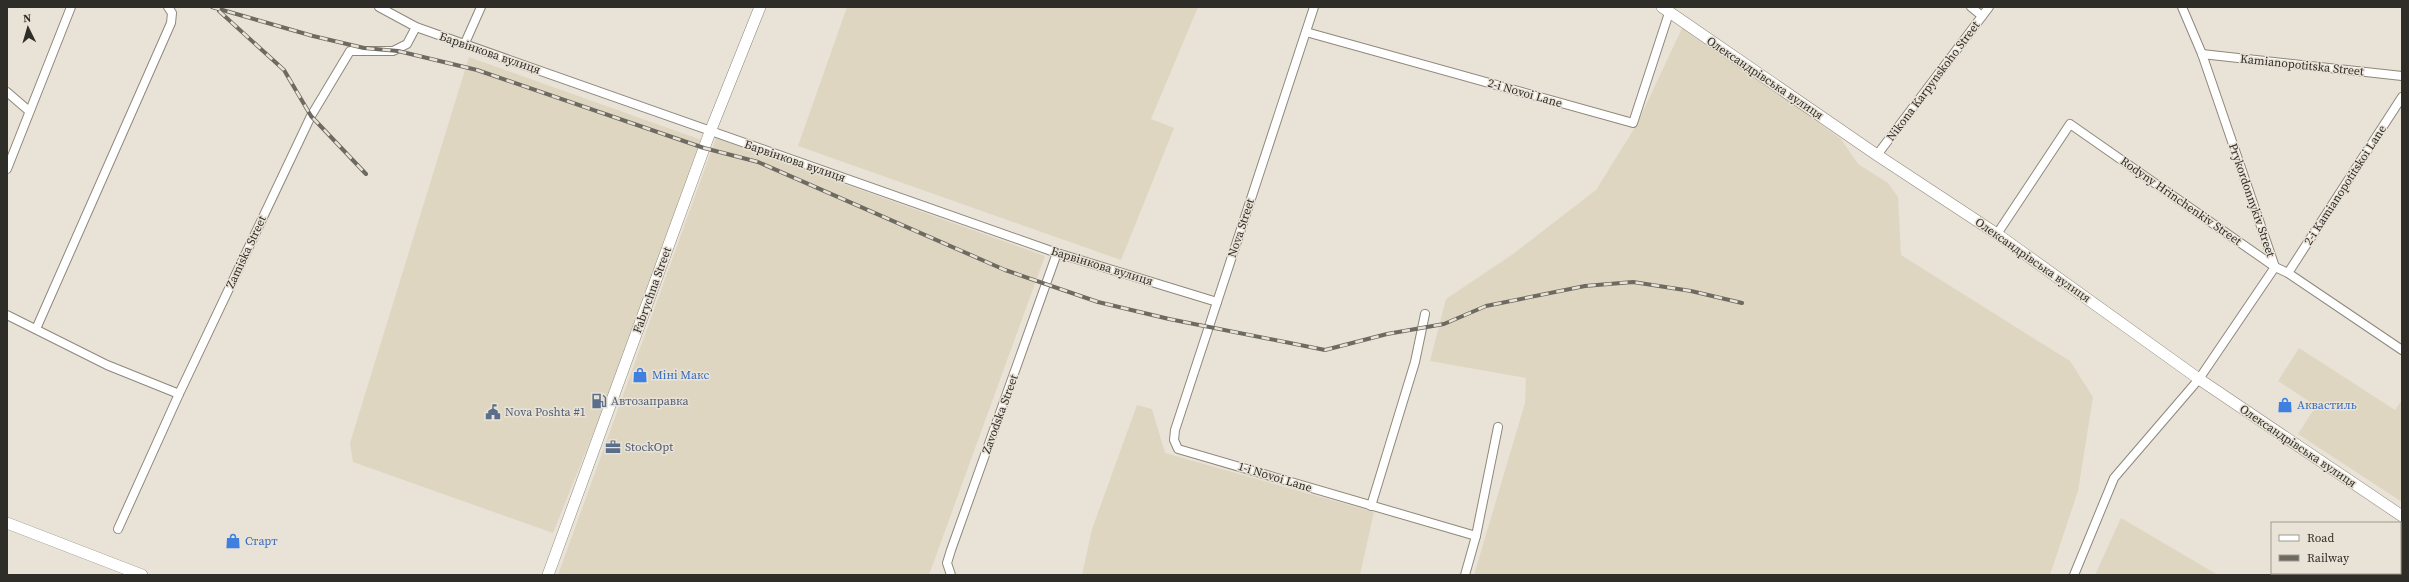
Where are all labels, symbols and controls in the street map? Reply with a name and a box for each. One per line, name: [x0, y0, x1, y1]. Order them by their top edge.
north arrow: [8, 8, 48, 48]
text: N: [23, 11, 32, 26]
street label: Nikona Karpynskoho Street: [1883, 18, 1983, 144]
street label: Барвінкова вулиця: [437, 28, 543, 78]
street label: Олександрівська вулиця: [1703, 33, 1827, 123]
street label: Kamianopotitska Street: [2239, 51, 2365, 79]
street label: 2-i Novoi Lane: [1486, 75, 1564, 111]
street label: 2-i Kamianopotitskoi Lane: [2300, 122, 2390, 248]
street label: Барвінкова вулиця: [742, 136, 848, 186]
street label: Prykordonnykiv Street: [2225, 141, 2279, 259]
street label: Rodyny Hrinchenkiv Street: [2117, 153, 2245, 249]
street label: Nova Street: [1224, 196, 1258, 260]
street label: Zamiska Street: [222, 213, 270, 291]
street label: Олександрівська вулиця: [1972, 214, 2094, 306]
street label: Барвінкова вулиця: [1049, 243, 1155, 289]
street label: Fabrychna Street: [629, 245, 675, 335]
shop icon: Міні Макс: [631, 366, 649, 384]
place label: Міні Макс: [652, 367, 709, 383]
street label: Zavodska Street: [978, 372, 1022, 456]
fuel station icon: Автозаправка: [590, 392, 608, 410]
place label: Автозаправка: [611, 393, 689, 409]
shop icon: Аквастиль: [2276, 396, 2294, 414]
place label: Аквастиль: [2297, 397, 2357, 413]
street label: Олександрівська вулиця: [2236, 401, 2360, 491]
public building icon: Nova Poshta #1: [484, 403, 502, 421]
place label: Nova Poshta #1: [505, 404, 586, 420]
office icon: StockOpt: [604, 438, 622, 456]
place label: StockOpt: [625, 439, 673, 455]
street label: 1-i Novoi Lane: [1236, 458, 1314, 496]
legend: [2271, 522, 2401, 574]
text: Road: [2307, 530, 2334, 546]
shop icon: Старт: [224, 532, 242, 550]
place label: Старт: [245, 533, 278, 549]
text: Railway: [2307, 550, 2350, 566]

